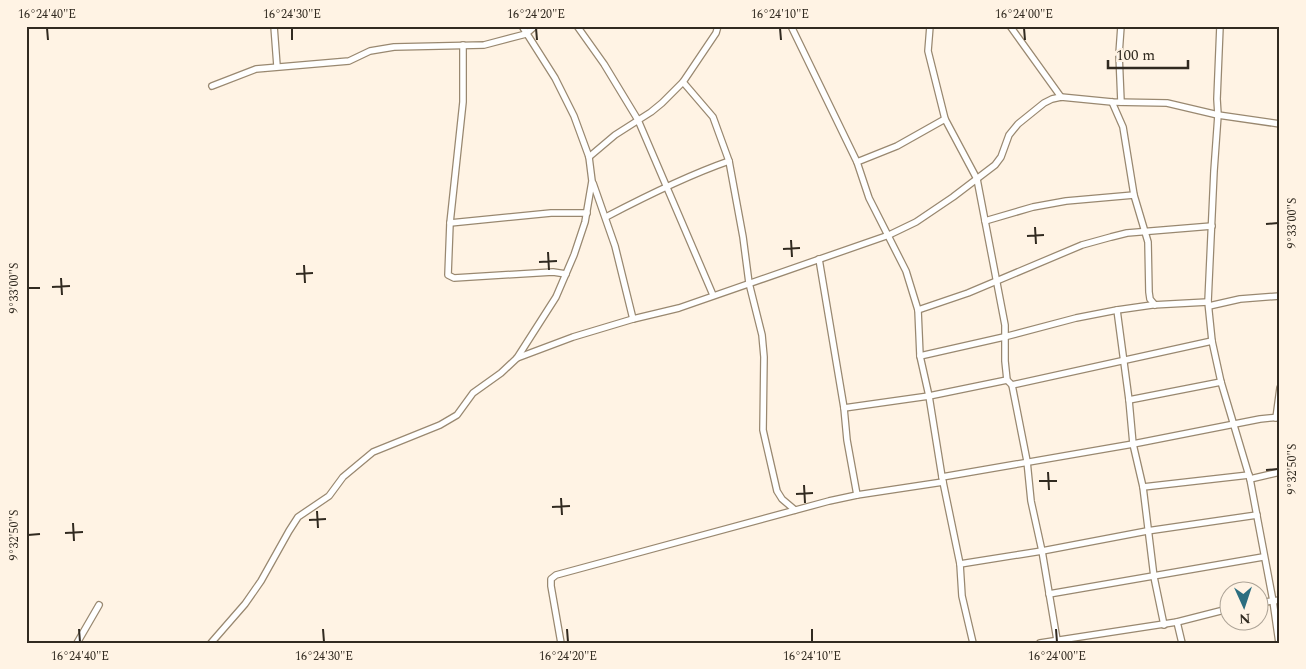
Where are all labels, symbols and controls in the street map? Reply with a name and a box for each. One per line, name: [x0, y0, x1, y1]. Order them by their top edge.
text: 16°24'40"E: [18, 5, 76, 24]
text: 16°24'30"E: [263, 5, 321, 24]
text: 16°24'20"E: [507, 5, 565, 24]
text: 16°24'10"E: [751, 5, 809, 24]
text: 16°24'00"E: [995, 5, 1053, 24]
scale bar: [1108, 38, 1188, 70]
text: 100 m: [1116, 44, 1155, 67]
text: 9°33'00"S: [1283, 198, 1302, 248]
text: 9°33'00"S: [5, 263, 24, 313]
text: 9°32'50"S: [1283, 444, 1302, 494]
text: 9°32'50"S: [5, 510, 24, 560]
north arrow: [1218, 582, 1268, 632]
text: N: [1238, 608, 1251, 629]
text: 16°24'40"E: [51, 647, 109, 666]
text: 16°24'30"E: [295, 647, 353, 666]
text: 16°24'20"E: [539, 647, 597, 666]
text: 16°24'10"E: [783, 647, 841, 666]
text: 16°24'00"E: [1028, 647, 1086, 666]

